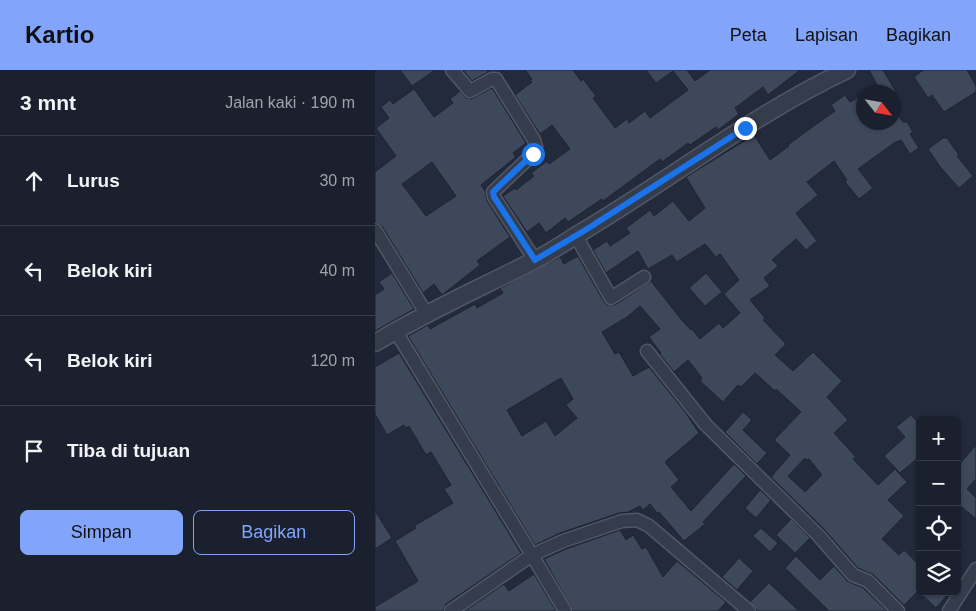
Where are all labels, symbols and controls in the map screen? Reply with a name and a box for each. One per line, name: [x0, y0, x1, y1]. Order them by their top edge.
text: Kartio: [25, 21, 94, 48]
text: Peta: [730, 25, 767, 45]
text: Lapisan: [795, 25, 858, 45]
text: Bagikan: [886, 25, 951, 45]
north arrow: [856, 85, 901, 130]
text: 3 mnt: [20, 91, 76, 114]
text: Jalan kaki · 190 m: [225, 94, 355, 111]
route end: [734, 117, 757, 140]
route start: [522, 143, 545, 166]
icon: ahead: [20, 167, 48, 195]
text: Lurus: [67, 170, 120, 191]
text: 30 m: [319, 172, 355, 189]
icon: left: [20, 257, 48, 285]
text: Belok kiri: [67, 260, 153, 281]
text: 40 m: [319, 262, 355, 279]
icon: left: [20, 347, 48, 375]
text: Belok kiri: [67, 350, 153, 371]
text: 120 m: [311, 352, 355, 369]
map controls: [916, 416, 961, 596]
button: +: [916, 416, 961, 461]
icon: arrive: [20, 437, 48, 465]
text: Tiba di tujuan: [67, 440, 190, 461]
button: −: [916, 461, 961, 506]
button: locate: [916, 506, 961, 551]
button: Simpan: [20, 510, 183, 555]
button: Bagikan: [193, 510, 355, 555]
button: layers: [916, 551, 961, 596]

